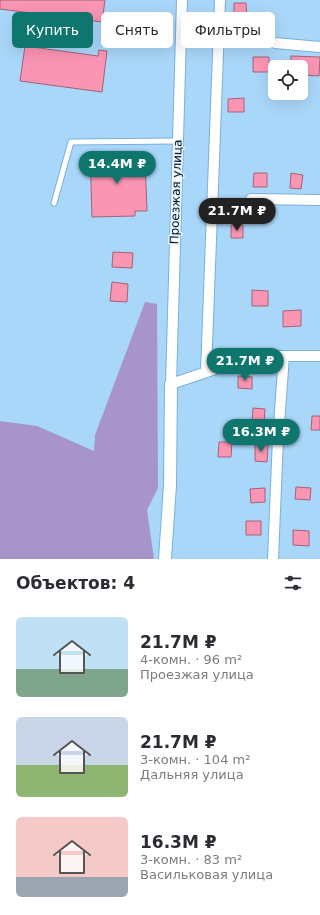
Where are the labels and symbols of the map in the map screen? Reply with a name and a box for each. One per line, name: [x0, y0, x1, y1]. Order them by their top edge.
street label: Проезжая улица: [167, 139, 185, 245]
pin: 14.4M ₽: [80, 151, 154, 185]
pin: 21.7M ₽: [200, 198, 274, 232]
pin: 21.7M ₽: [208, 348, 282, 382]
pin: 16.3M ₽: [224, 419, 298, 453]

